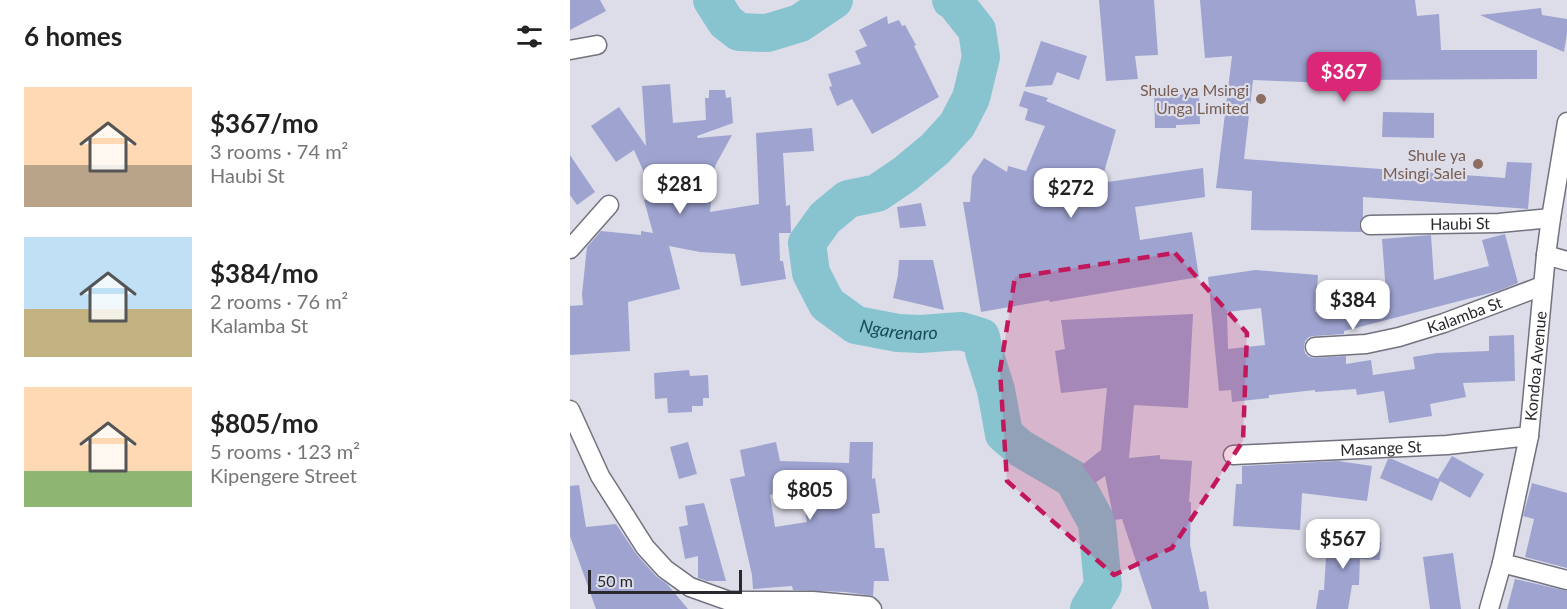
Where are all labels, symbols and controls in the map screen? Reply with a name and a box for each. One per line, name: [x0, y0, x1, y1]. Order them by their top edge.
text: 6 homes: [24, 20, 122, 52]
icon: filters: [513, 20, 546, 53]
pin: $367: [1308, 52, 1380, 103]
text: $367: [1321, 59, 1367, 83]
place label: Shule ya Msingi Unga Limited: [1140, 80, 1249, 117]
marker: Shule ya Msingi Unga Limited: [1254, 92, 1268, 106]
text: $367/mo: [210, 107, 318, 139]
icon: home: [72, 111, 144, 183]
text: 3 rooms · 74 m²: [210, 139, 348, 163]
place label: Shule ya Msingi Salei: [1383, 145, 1466, 182]
marker: Shule ya Msingi Salei: [1471, 157, 1485, 171]
text: Haubi St: [210, 163, 285, 187]
pin: $281: [644, 164, 716, 215]
pin: $272: [1035, 168, 1107, 219]
text: $281: [657, 171, 703, 195]
text: $272: [1048, 175, 1094, 199]
street label: Haubi St: [1430, 213, 1490, 233]
text: $384/mo: [210, 257, 318, 289]
icon: home: [72, 261, 144, 333]
pin: $384: [1317, 280, 1389, 331]
text: $384: [1330, 287, 1376, 311]
text: 2 rooms · 76 m²: [210, 289, 348, 313]
street label: Kalamba St: [1425, 292, 1505, 337]
street label: Kondoa Avenue: [1520, 310, 1550, 422]
text: Kalamba St: [210, 313, 308, 337]
water label: Ngarenaro: [858, 314, 938, 344]
text: $805/mo: [210, 407, 318, 439]
icon: home: [72, 411, 144, 483]
street label: Masange St: [1340, 436, 1422, 459]
text: 5 rooms · 123 m²: [210, 439, 360, 463]
text: Kipengere Street: [210, 463, 357, 487]
pin: $805: [774, 470, 846, 521]
text: $805: [787, 477, 833, 501]
pin: $567: [1307, 519, 1379, 570]
text: $567: [1320, 526, 1366, 550]
scale bar: [588, 567, 742, 594]
text: 50 m: [597, 571, 633, 590]

